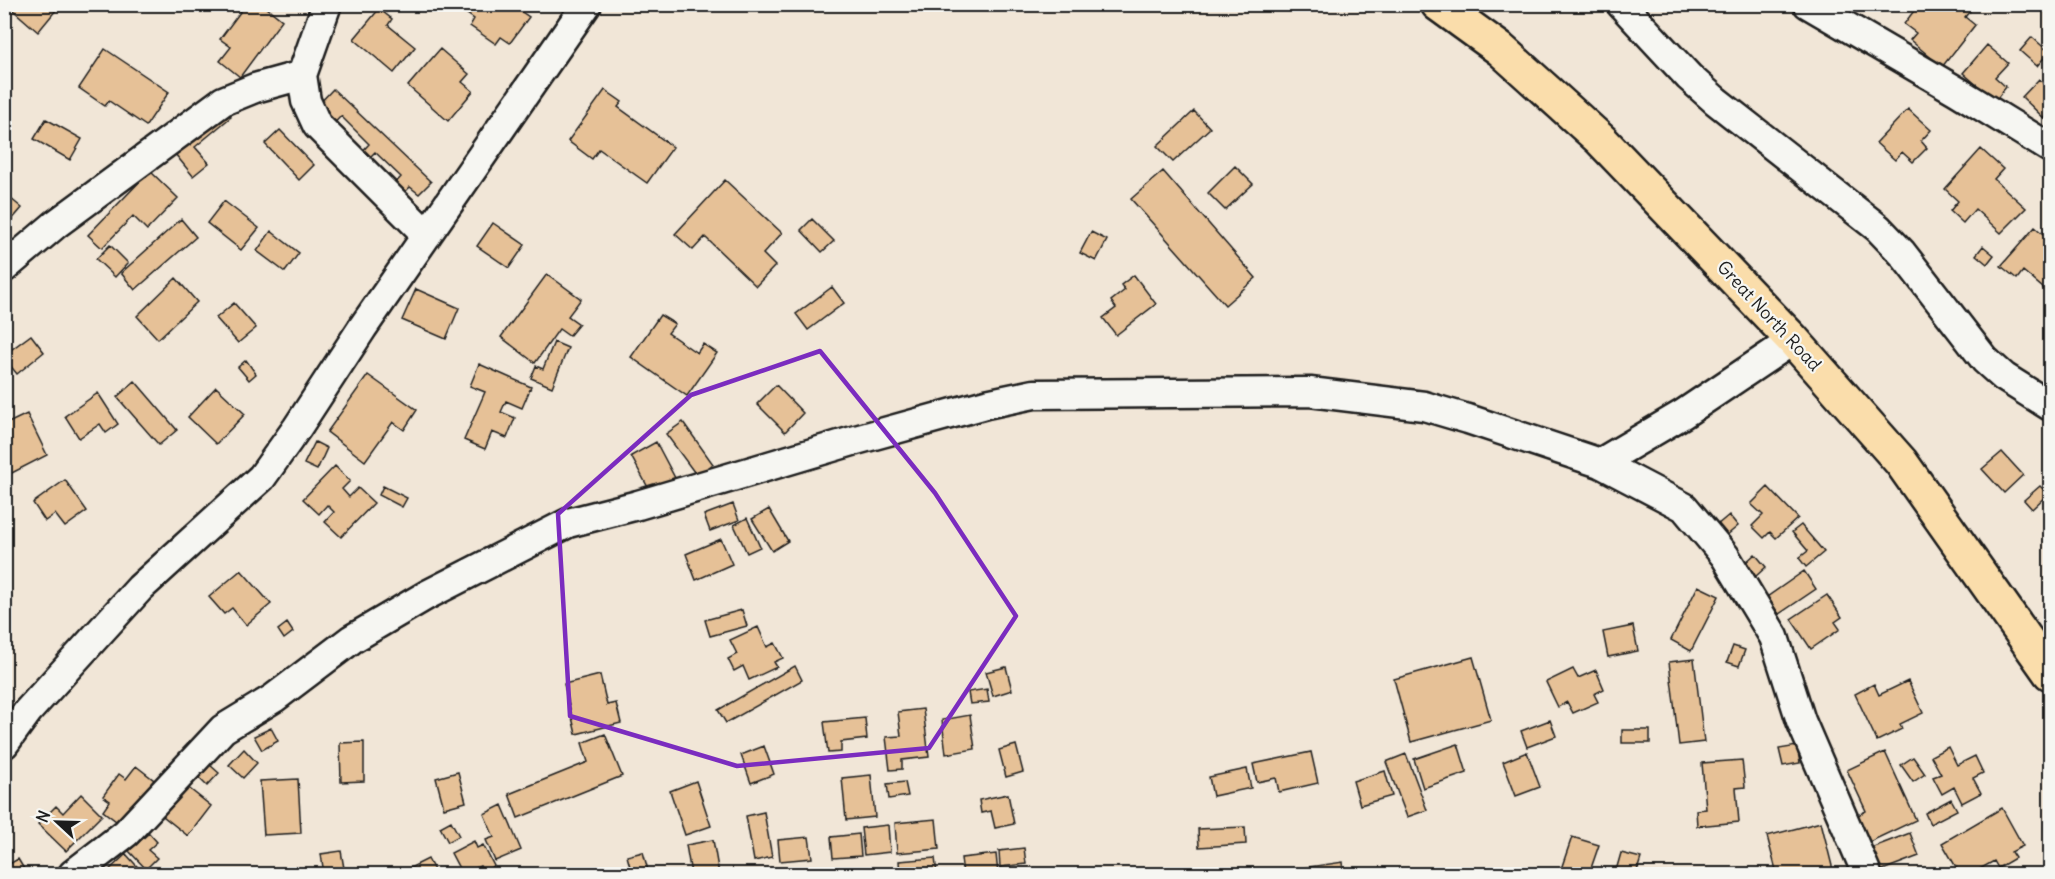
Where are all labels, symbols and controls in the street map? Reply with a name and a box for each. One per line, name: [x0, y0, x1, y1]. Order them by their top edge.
street label: Great North Road: [1712, 256, 1827, 376]
north arrow: [27, 792, 87, 852]
text: N: [32, 808, 54, 825]

